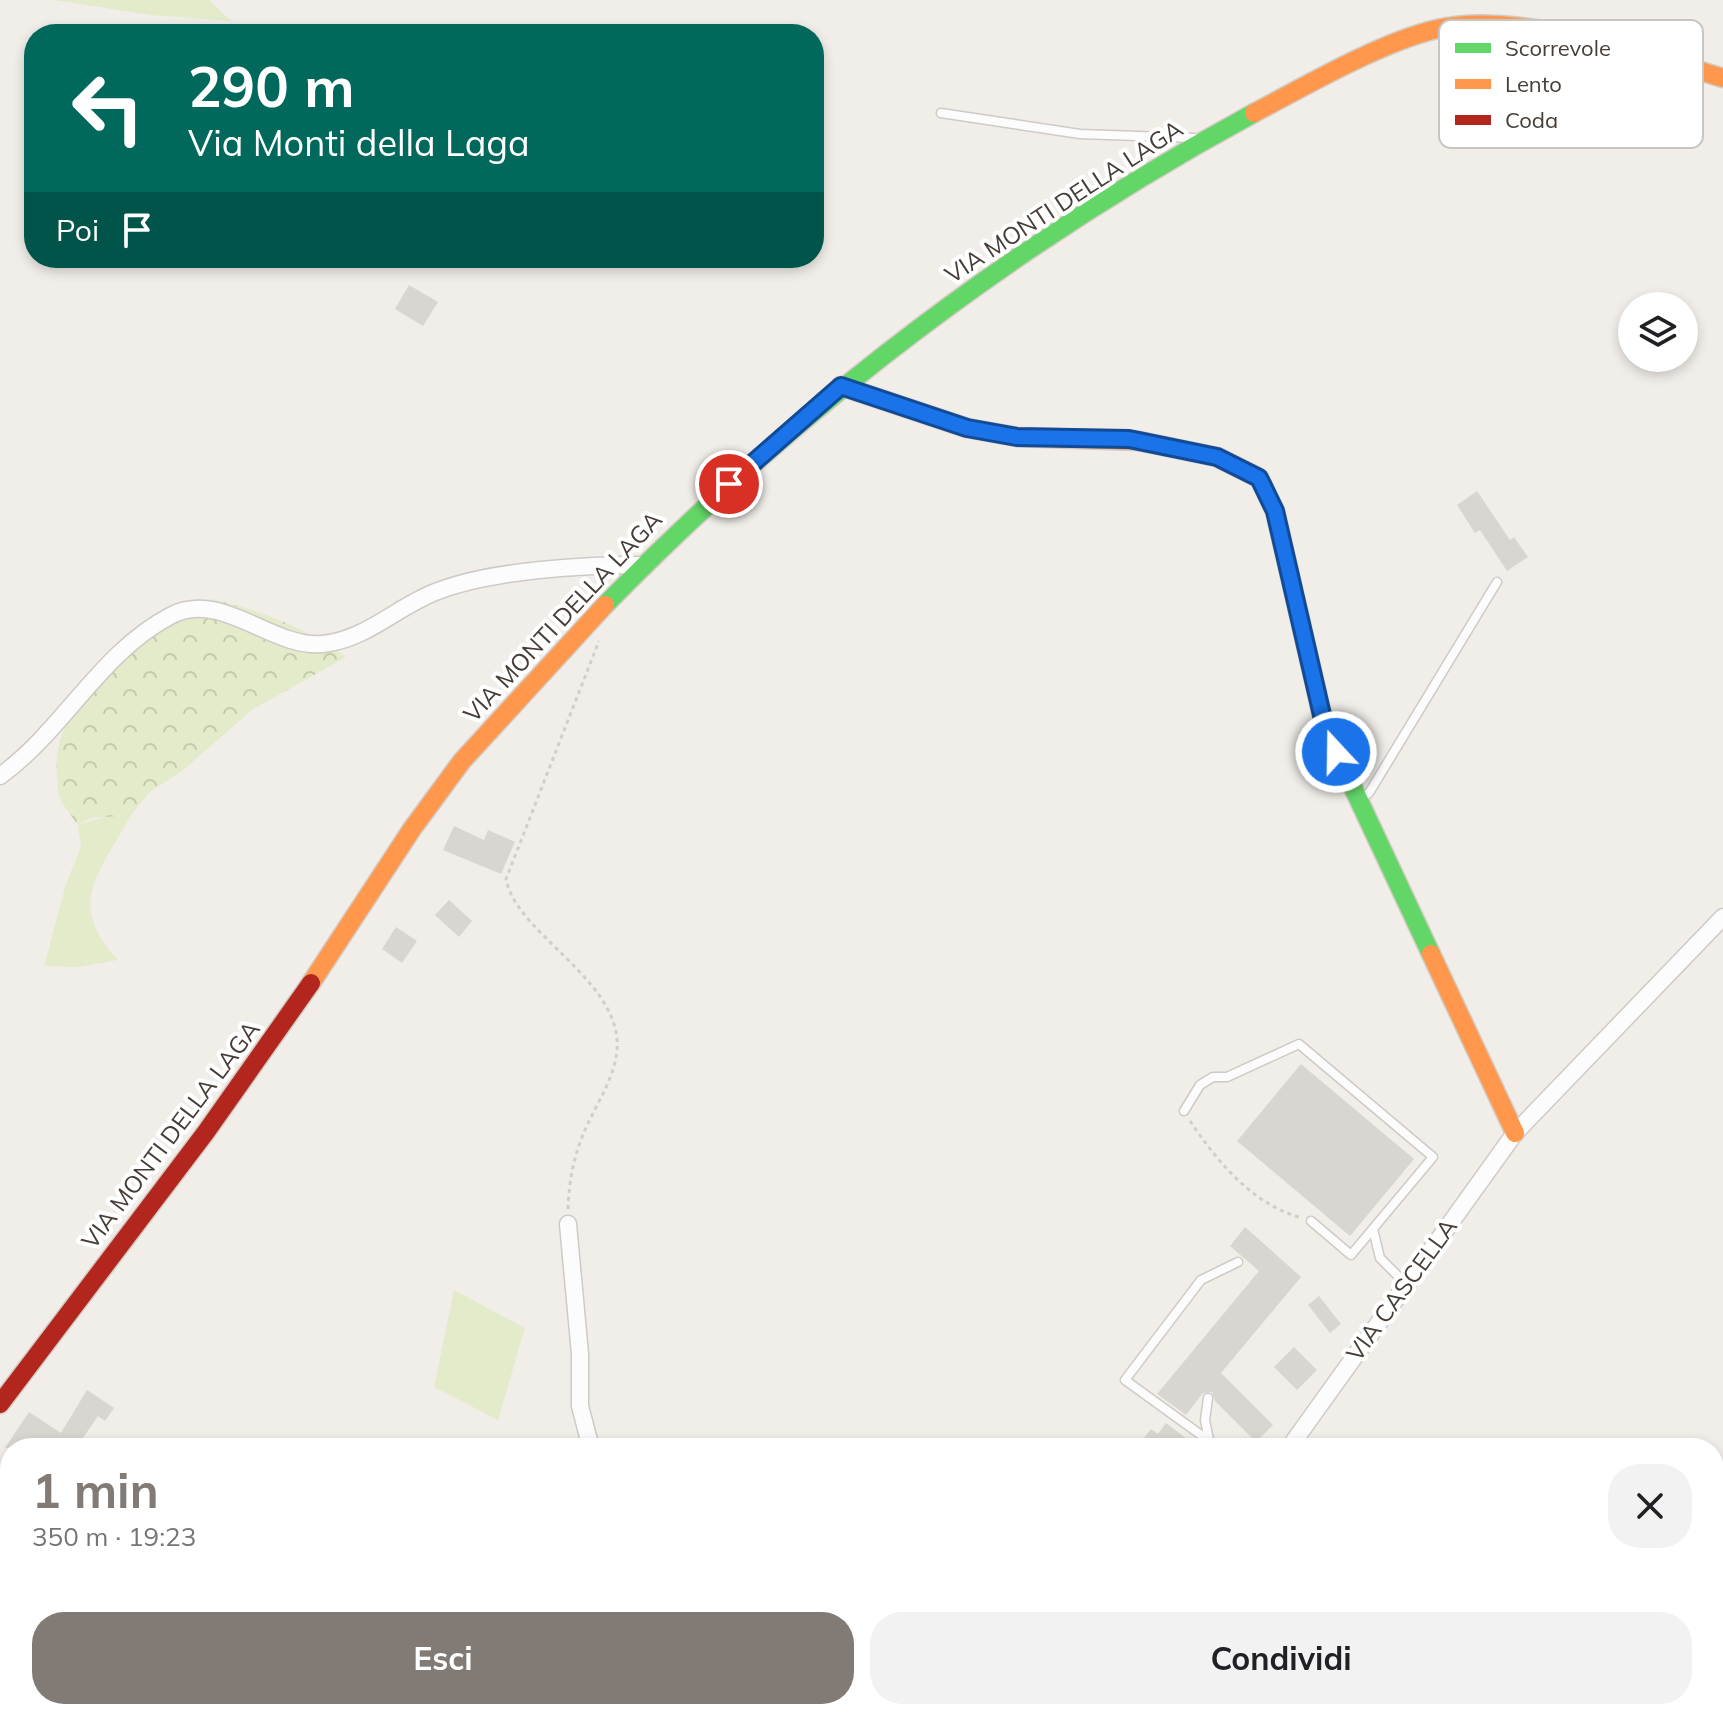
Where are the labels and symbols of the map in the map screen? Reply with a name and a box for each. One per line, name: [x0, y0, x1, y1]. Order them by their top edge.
legend: [1439, 20, 1703, 148]
text: Scorrevole: [1505, 34, 1611, 62]
text: Lento: [1505, 70, 1562, 98]
text: Coda: [1505, 106, 1558, 134]
street label: VIA MONTI DELLA LAGA: [939, 113, 1188, 289]
pin: [695, 450, 763, 518]
street label: VIA MONTI DELLA LAGA: [457, 504, 668, 728]
position arrow: [1294, 710, 1378, 794]
street label: VIA MONTI DELLA LAGA: [75, 1014, 266, 1254]
street label: VIA CASCELLA: [1339, 1212, 1463, 1367]

